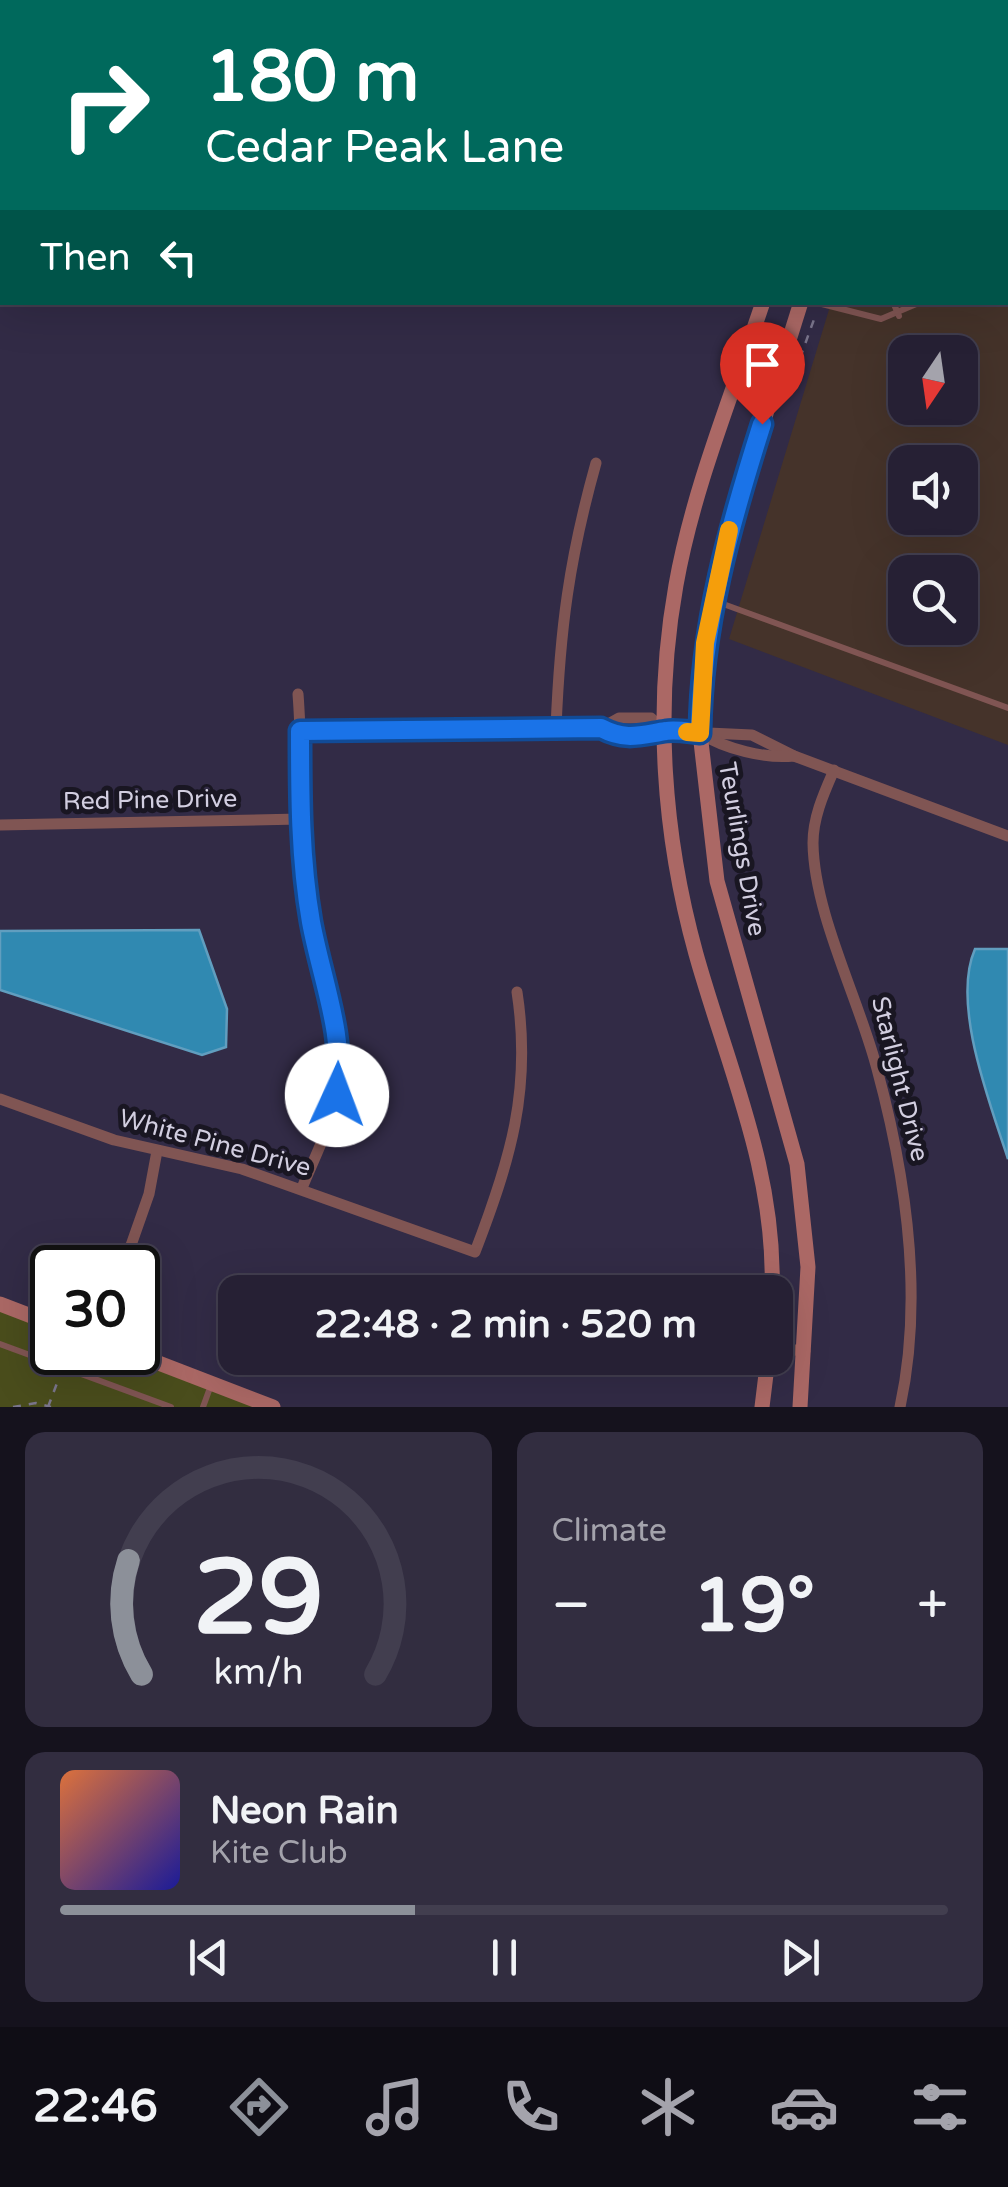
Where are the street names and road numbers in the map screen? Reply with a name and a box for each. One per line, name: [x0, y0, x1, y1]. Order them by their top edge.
street label: Teurlings Drive: [712, 760, 772, 938]
street label: Red Pine Drive: [62, 783, 238, 817]
street label: Starlight Drive: [865, 993, 935, 1165]
street label: White Pine Drive: [116, 1103, 314, 1183]

